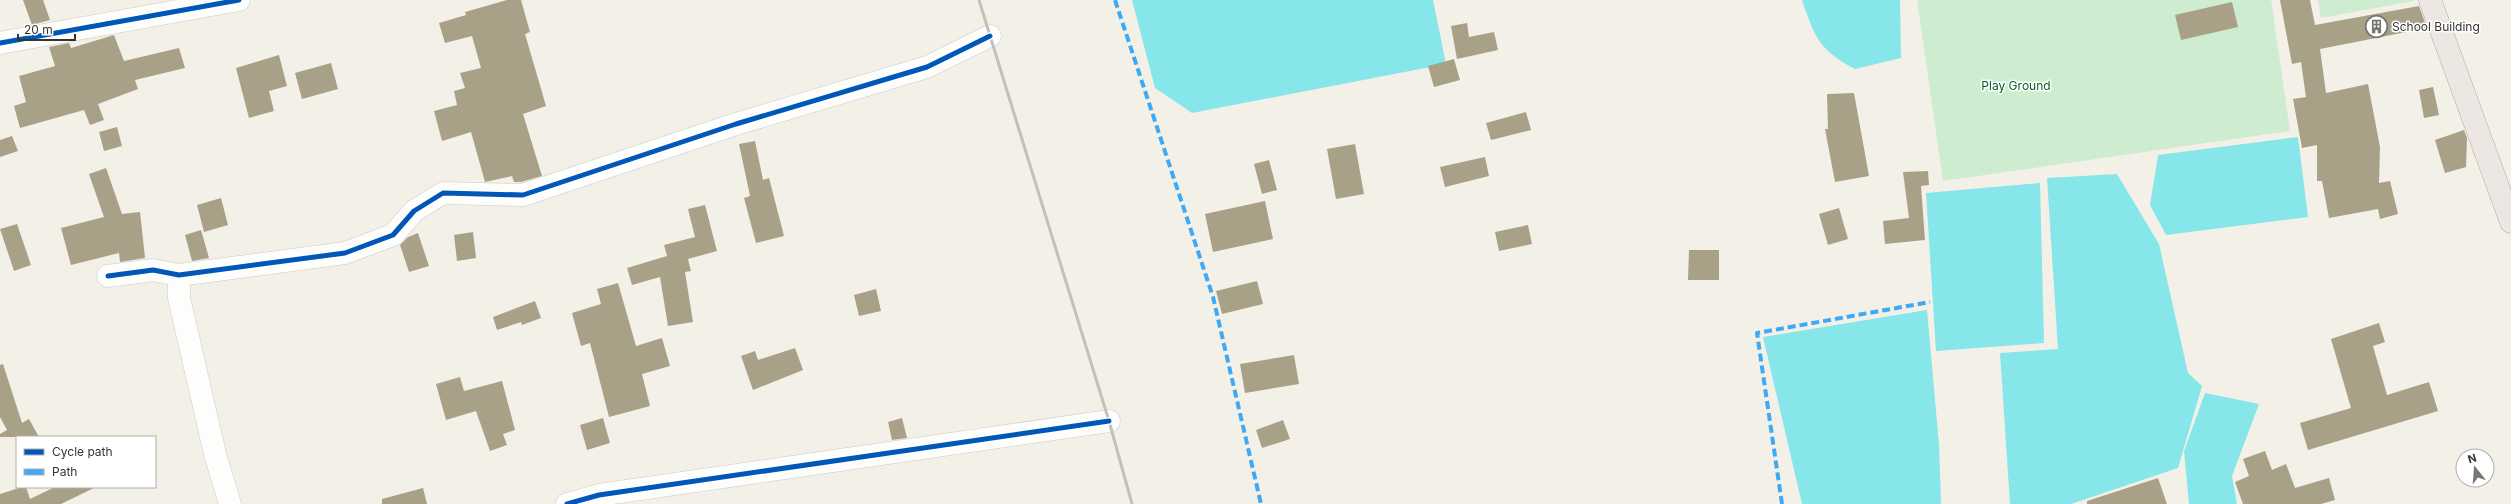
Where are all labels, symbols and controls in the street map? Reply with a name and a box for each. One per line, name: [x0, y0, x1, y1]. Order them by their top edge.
building icon: School Building: [2363, 13, 2389, 39]
scale bar: [18, 16, 75, 42]
place label: School Building: [2392, 19, 2480, 34]
text: 20 m: [24, 22, 53, 37]
park label: Play Ground: [1981, 78, 2051, 93]
legend: [16, 436, 156, 488]
text: Cycle path: [52, 444, 113, 459]
north arrow: [2455, 448, 2495, 488]
text: N: [2466, 451, 2478, 466]
text: Path: [52, 464, 77, 479]

